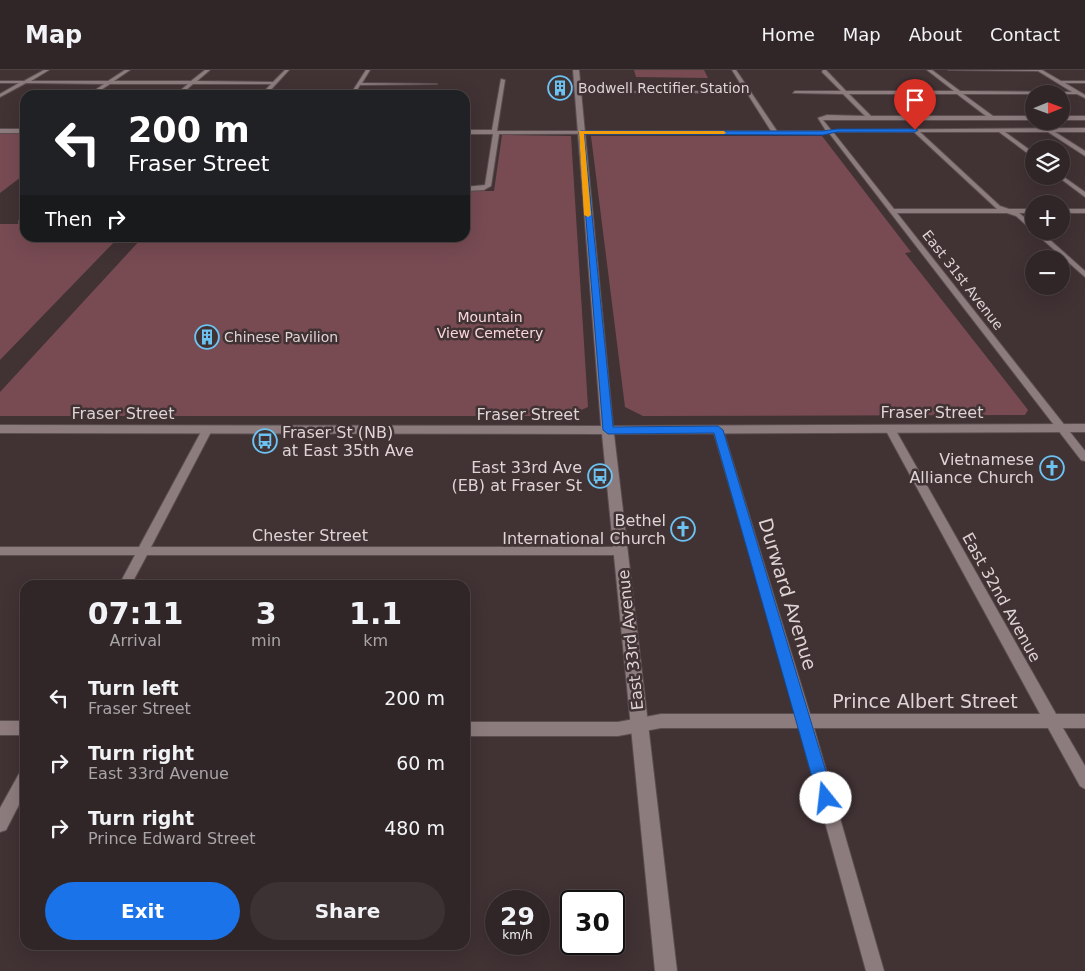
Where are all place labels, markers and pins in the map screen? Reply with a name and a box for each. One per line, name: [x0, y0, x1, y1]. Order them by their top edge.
building icon: Bodwell Rectifier Station: [547, 75, 573, 101]
pin: [894, 79, 936, 130]
place label: Bodwell Rectifier Station: [578, 80, 750, 96]
building icon: Chinese Pavilion: [194, 324, 220, 350]
place label: Chinese Pavilion: [224, 329, 338, 345]
place label: Fraser St (NB) at East 35th Ave: [282, 423, 414, 460]
bus stop icon: Fraser St (NB) at East 35th Ave: [252, 428, 278, 454]
place label: Vietnamese Alliance Church: [909, 450, 1034, 487]
church icon: Vietnamese Alliance Church: [1039, 455, 1065, 481]
place label: East 33rd Ave (EB) at Fraser St: [451, 458, 582, 495]
bus stop icon: East 33rd Ave (EB) at Fraser St: [587, 463, 613, 489]
place label: Bethel International Church: [502, 511, 666, 548]
church icon: Bethel International Church: [670, 516, 696, 542]

